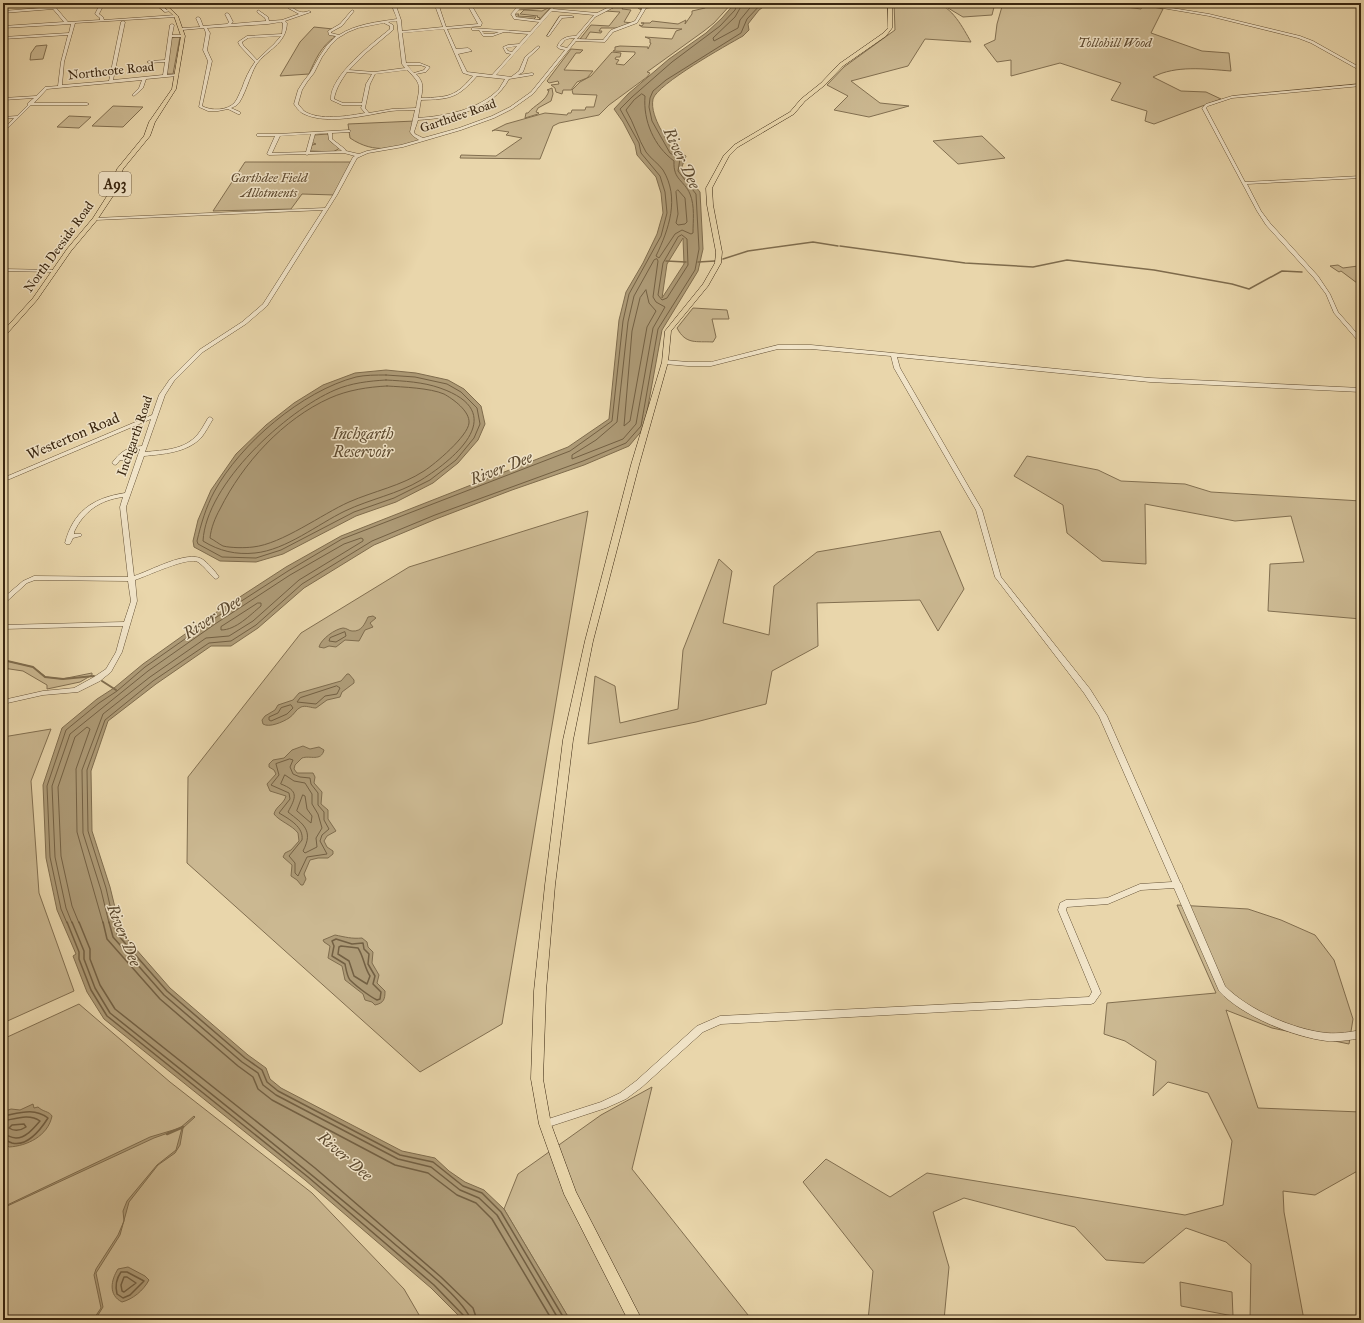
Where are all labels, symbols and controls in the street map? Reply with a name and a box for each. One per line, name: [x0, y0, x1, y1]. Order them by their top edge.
park label: Tollohill Wood: [1078, 35, 1153, 51]
street label: Northcote Road: [67, 58, 155, 83]
street label: Garthdee Road: [418, 95, 499, 137]
water label: River Dee: [659, 123, 705, 193]
park label: Garthdee Field Allotments: [230, 170, 309, 201]
road number: A93: [99, 172, 131, 196]
street label: North Deeside Road: [21, 198, 98, 296]
street label: Inchgarth Road: [114, 393, 156, 478]
street label: Westerton Road: [24, 408, 122, 464]
water label: Inchgarth Reservoir: [331, 424, 394, 461]
water label: River Dee: [466, 447, 536, 489]
water label: River Dee: [179, 591, 246, 643]
water label: River Dee: [103, 900, 145, 970]
water label: River Dee: [313, 1127, 377, 1185]

